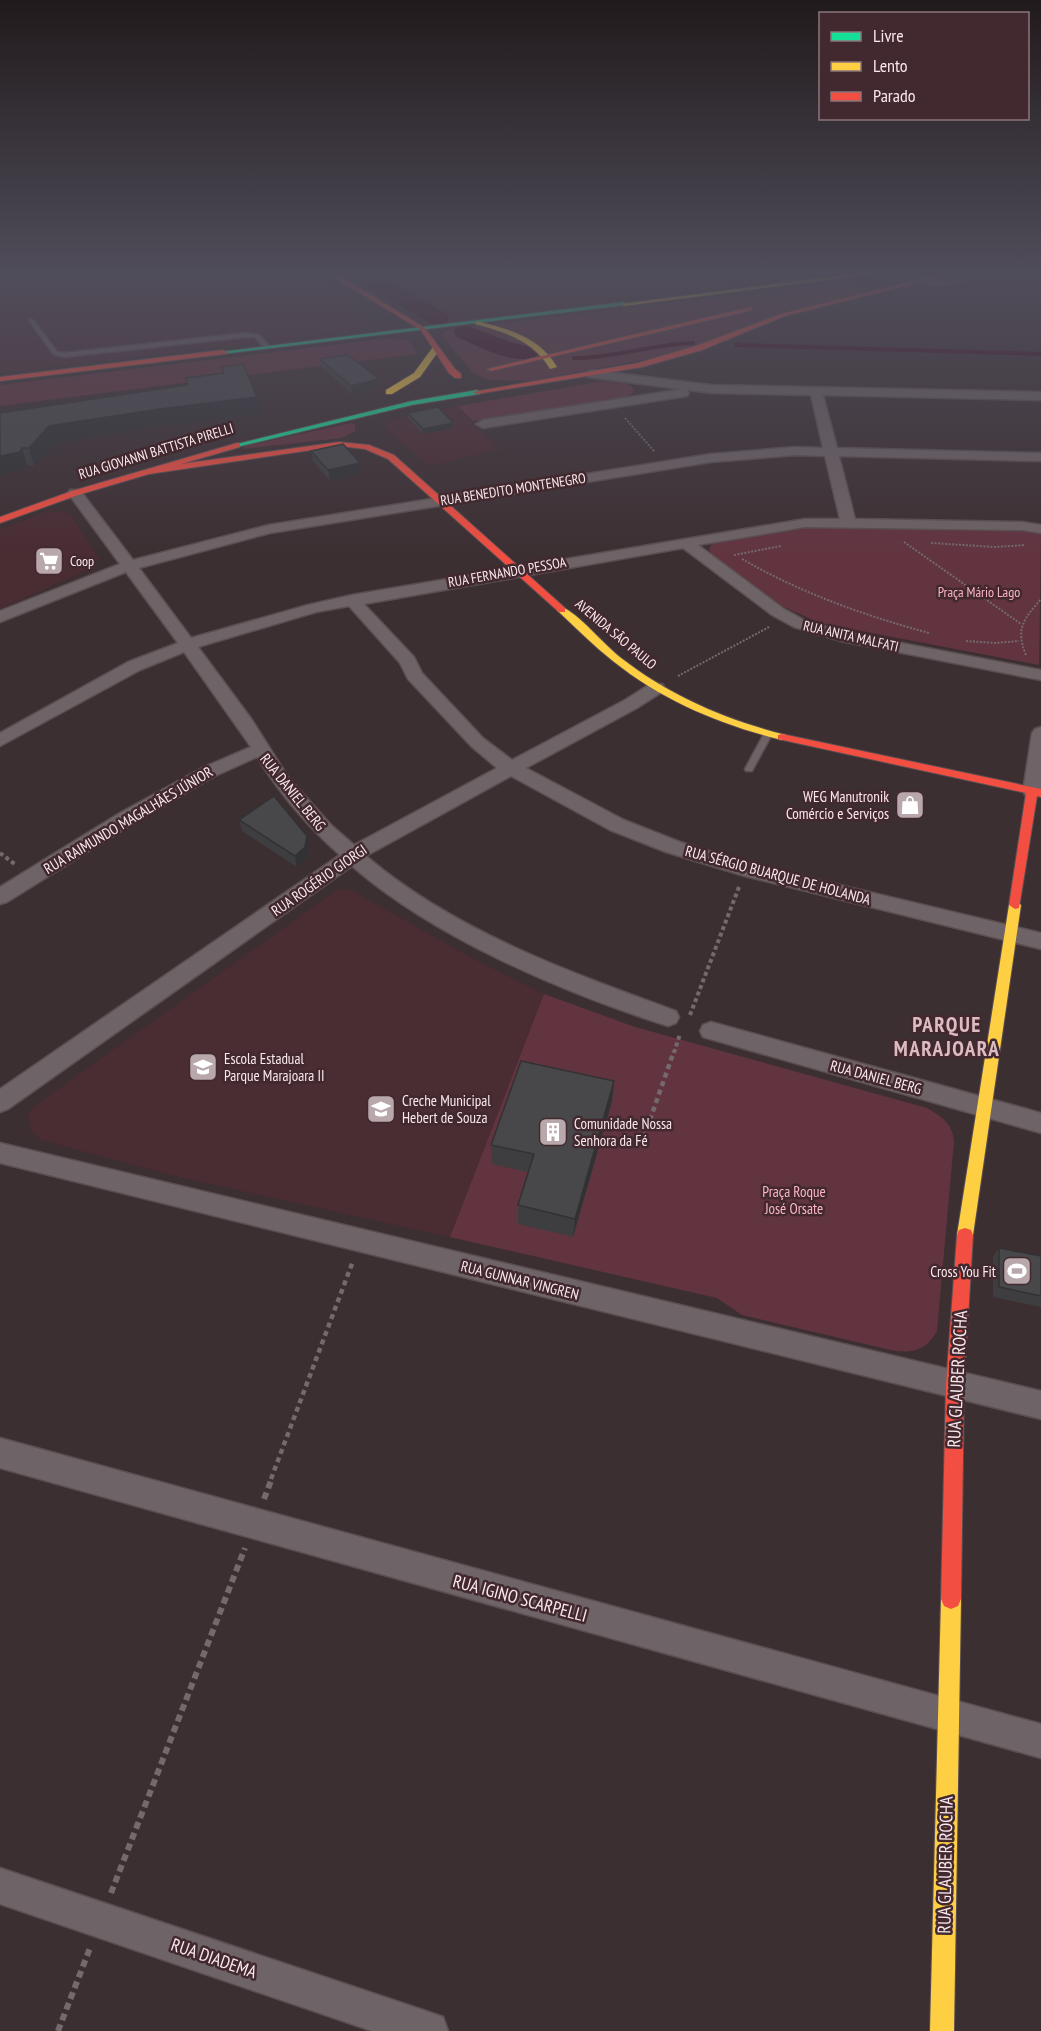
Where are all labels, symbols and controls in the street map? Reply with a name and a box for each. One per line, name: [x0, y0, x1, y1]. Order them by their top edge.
legend: [819, 12, 1029, 120]
text: Livre: [873, 24, 904, 47]
text: Lento: [873, 54, 908, 77]
text: Parado: [873, 84, 916, 107]
street label: RUA GIOVANNI BATTISTA PIRELLI: [76, 419, 236, 483]
street label: RUA BENEDITO MONTENEGRO: [439, 469, 587, 509]
supermarket icon: Coop: [33, 545, 65, 577]
place label: Coop: [70, 552, 94, 570]
street label: RUA FERNANDO PESSOA: [447, 553, 568, 591]
park label: Praça Mário Lago: [938, 583, 1020, 601]
street label: AVENIDA SÃO PAULO: [572, 595, 661, 673]
street label: RUA ANITA MALFATI: [802, 616, 900, 656]
street label: RUA DANIEL BERG: [256, 749, 330, 835]
street label: RUA RAIMUNDO MAGALHÃES JÚNIOR: [40, 762, 216, 878]
place label: WEG Manutronik Comércio e Serviços: [786, 787, 889, 823]
shop icon: WEG Manutronik Comércio e Serviços: [894, 789, 926, 821]
street label: RUA ROGÉRIO GIORGI: [267, 840, 371, 920]
street label: RUA SÉRGIO BUARQUE DE HOLANDA: [683, 841, 874, 909]
district label: PARQUE MARAJOARA: [894, 1011, 1000, 1062]
place label: Escola Estadual Parque Marajoara II: [224, 1049, 325, 1085]
school or university icon: Escola Estadual Parque Marajoara II: [187, 1051, 219, 1083]
street label: RUA DANIEL BERG: [828, 1056, 924, 1098]
place label: Creche Municipal Hebert de Souza: [402, 1091, 491, 1127]
school or university icon: Creche Municipal Hebert de Souza: [365, 1093, 397, 1125]
place label: Comunidade Nossa Senhora da Fé: [574, 1114, 672, 1150]
building icon: Comunidade Nossa Senhora da Fé: [537, 1116, 569, 1148]
park label: Praça Roque José Orsate: [762, 1182, 826, 1218]
sports icon: Cross You Fit: [1001, 1255, 1033, 1287]
street label: RUA GUNNAR VINGREN: [459, 1256, 581, 1304]
place label: Cross You Fit: [930, 1262, 996, 1281]
street label: RUA GLAUBER ROCHA: [942, 1309, 972, 1448]
street label: RUA IGINO SCARPELLI: [450, 1569, 590, 1627]
street label: RUA GLAUBER ROCHA: [932, 1796, 958, 1934]
street label: RUA DIADEMA: [168, 1933, 260, 1984]

